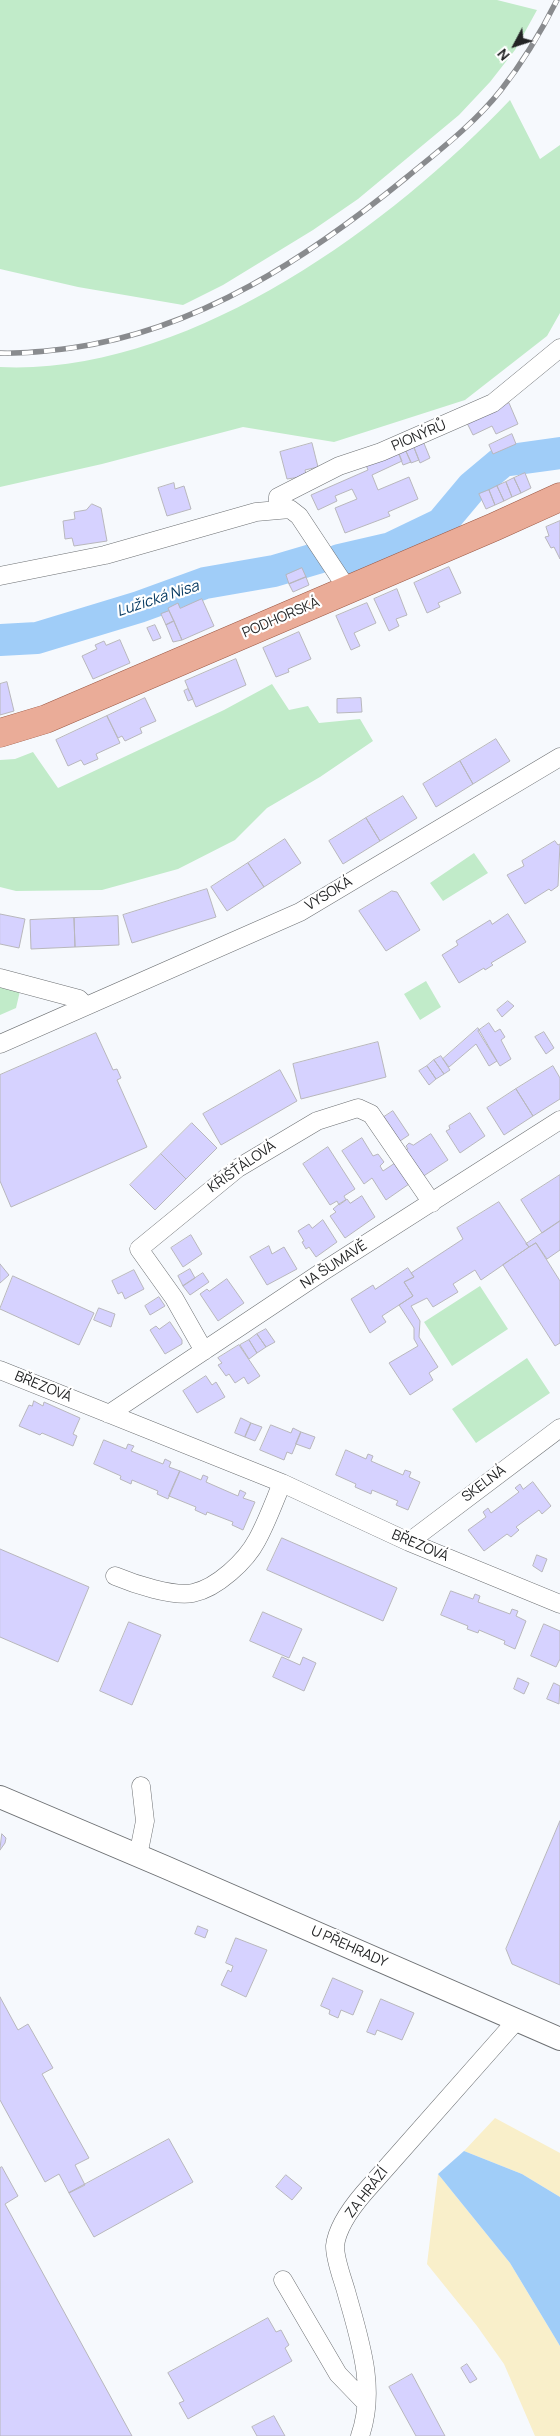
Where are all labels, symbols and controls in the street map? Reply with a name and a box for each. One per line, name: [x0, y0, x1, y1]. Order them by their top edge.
north arrow: [490, 20, 540, 70]
text: N: [493, 45, 514, 65]
street label: PIONÝRŮ: [389, 417, 449, 455]
water label: Lužická Nisa: [115, 577, 201, 621]
street label: PODHORSKÁ: [240, 594, 322, 642]
street label: VYSOKÁ: [302, 873, 356, 915]
street label: KŘIŠŤÁLOVÁ: [205, 1137, 279, 1197]
street label: NA ŠUMAVĚ: [298, 1237, 370, 1293]
street label: BŘEZOVÁ: [12, 1368, 74, 1406]
street label: SKELNÁ: [459, 1462, 509, 1506]
street label: BŘEZOVÁ: [389, 1527, 451, 1565]
street label: U PŘEHRADY: [308, 1923, 390, 1971]
street label: ZA HRÁZÍ: [342, 2164, 392, 2222]

